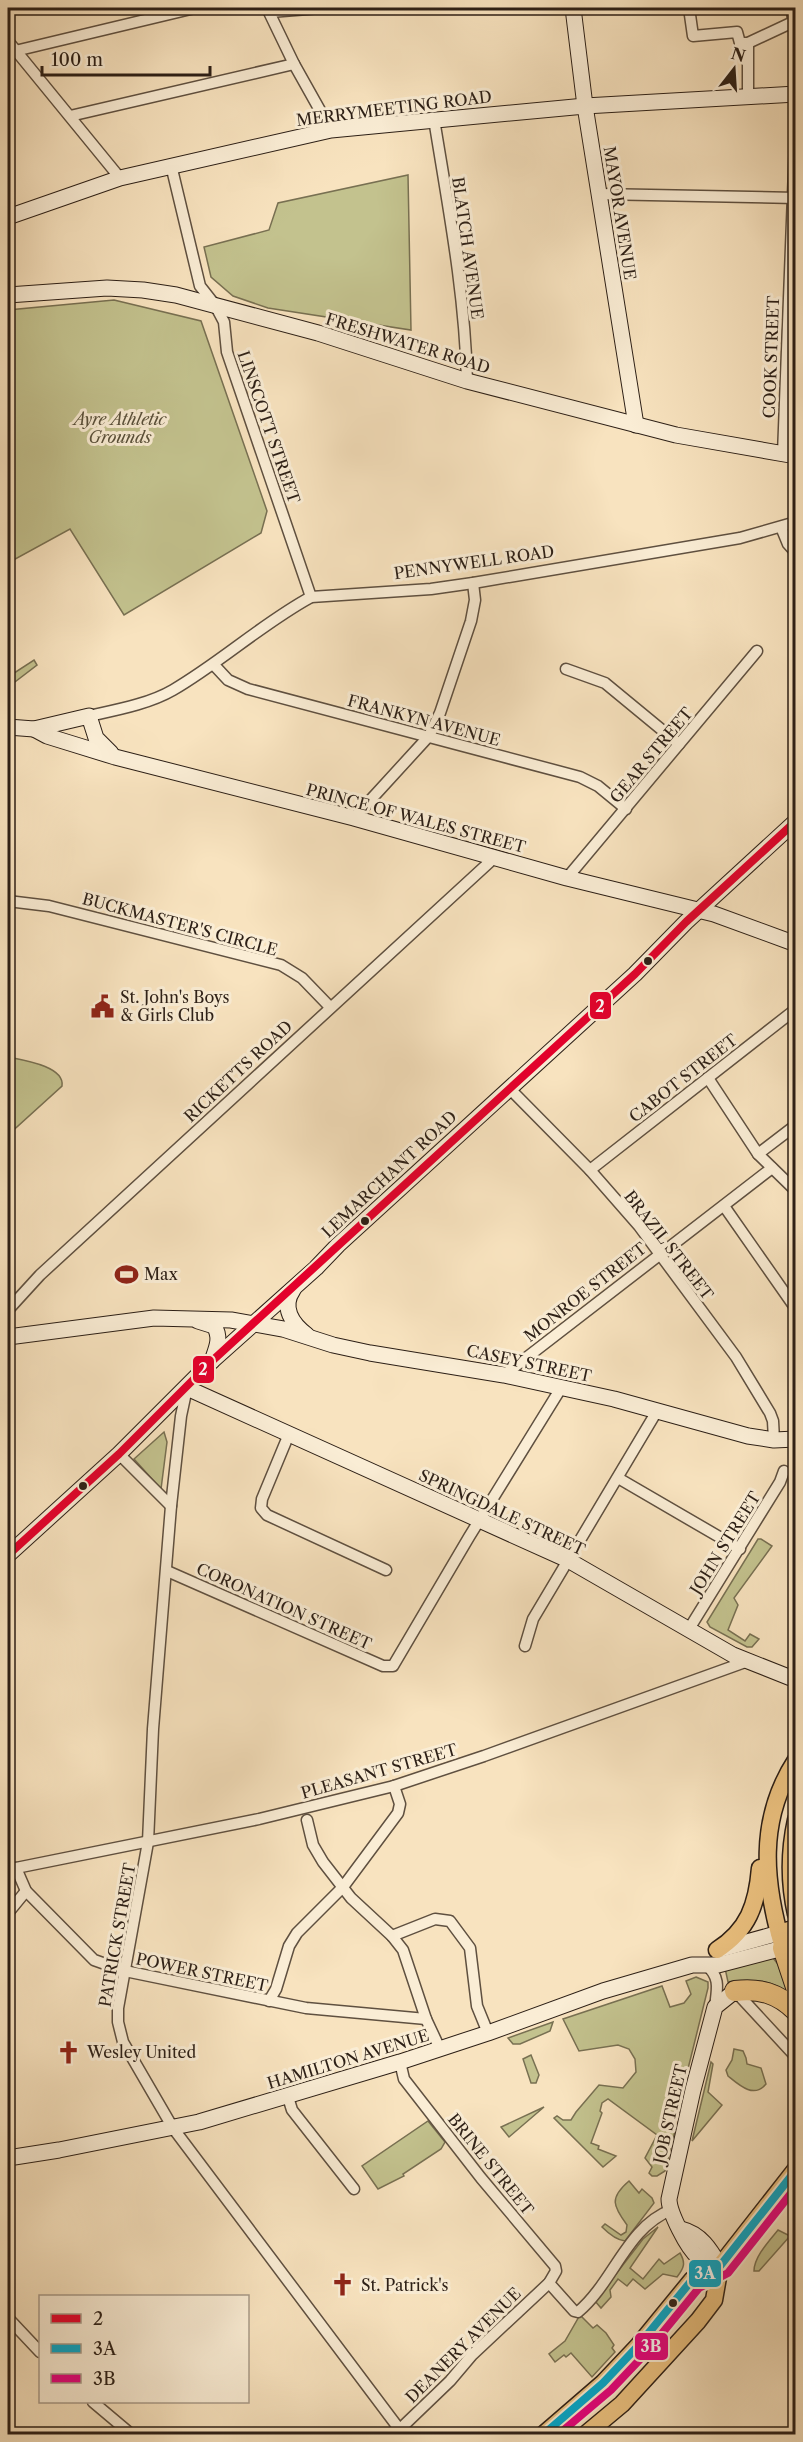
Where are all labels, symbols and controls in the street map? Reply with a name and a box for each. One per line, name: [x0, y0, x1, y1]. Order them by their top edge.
scale bar: [42, 39, 210, 77]
north arrow: [704, 39, 764, 99]
text: N: [729, 43, 748, 66]
text: 100 m: [51, 49, 103, 71]
street label: MERRYMEETING ROAD: [295, 86, 493, 130]
street label: MAYOR AVENUE: [600, 145, 640, 281]
street label: BLATCH AVENUE: [448, 175, 488, 321]
street label: COOK STREET: [759, 295, 783, 419]
street label: FRESHWATER ROAD: [323, 308, 493, 378]
street label: LINSCOTT STREET: [233, 348, 305, 506]
park label: Ayre Athletic Grounds: [71, 409, 167, 447]
street label: PENNYWELL ROAD: [393, 541, 555, 583]
street label: FRANKYN AVENUE: [345, 690, 503, 750]
street label: GEAR STREET: [605, 703, 697, 807]
street label: PRINCE OF WALES STREET: [304, 779, 528, 857]
street label: BUCKMASTER'S CIRCLE: [80, 888, 280, 960]
unlabelled marker: [642, 955, 654, 967]
place label: St. John's Boys & Girls Club: [120, 987, 229, 1025]
line badge: 2: [589, 991, 612, 1020]
public building icon: St. John's Boys & Girls Club: [89, 993, 115, 1019]
text: 2: [595, 996, 605, 1016]
street label: RICKETTS ROAD: [180, 1016, 296, 1126]
street label: CABOT STREET: [625, 1030, 741, 1126]
street label: LEMARCHANT ROAD: [317, 1106, 461, 1242]
street label: BRAZIL STREET: [620, 1186, 718, 1304]
unlabelled marker: [359, 1215, 371, 1227]
street label: MONROE STREET: [520, 1238, 650, 1346]
sports icon: Max: [113, 1261, 139, 1287]
place label: Max: [144, 1264, 178, 1284]
street label: CASEY STREET: [465, 1340, 593, 1386]
line badge: 2: [192, 1355, 215, 1384]
text: 2: [198, 1359, 208, 1379]
street label: SPRINGDALE STREET: [416, 1465, 588, 1559]
unlabelled marker: [77, 1480, 89, 1492]
street label: JOHN STREET: [684, 1488, 765, 1601]
street label: CORONATION STREET: [193, 1558, 375, 1654]
street label: PLEASANT STREET: [299, 1739, 459, 1803]
street label: PATRICK STREET: [94, 1861, 140, 2009]
street label: POWER STREET: [134, 1948, 270, 1996]
street label: HAMILTON AVENUE: [265, 2025, 431, 2093]
church icon: Wesley United: [56, 2039, 82, 2065]
place label: Wesley United: [86, 2042, 197, 2062]
street label: JOB STREET: [648, 2062, 691, 2169]
street label: BRINE STREET: [444, 2109, 538, 2219]
line badge: 3A: [688, 2259, 722, 2288]
text: 3A: [694, 2263, 716, 2283]
church icon: St. Patrick's: [330, 2272, 356, 2298]
place label: St. Patrick's: [361, 2275, 449, 2295]
street label: DEANERY AVENUE: [401, 2283, 525, 2407]
legend: [39, 2295, 249, 2403]
unlabelled marker: [667, 2297, 679, 2309]
text: 2: [93, 2308, 103, 2330]
line badge: 3B: [634, 2332, 669, 2361]
text: 3B: [641, 2336, 662, 2356]
text: 3A: [93, 2338, 117, 2360]
text: 3B: [93, 2368, 115, 2390]

